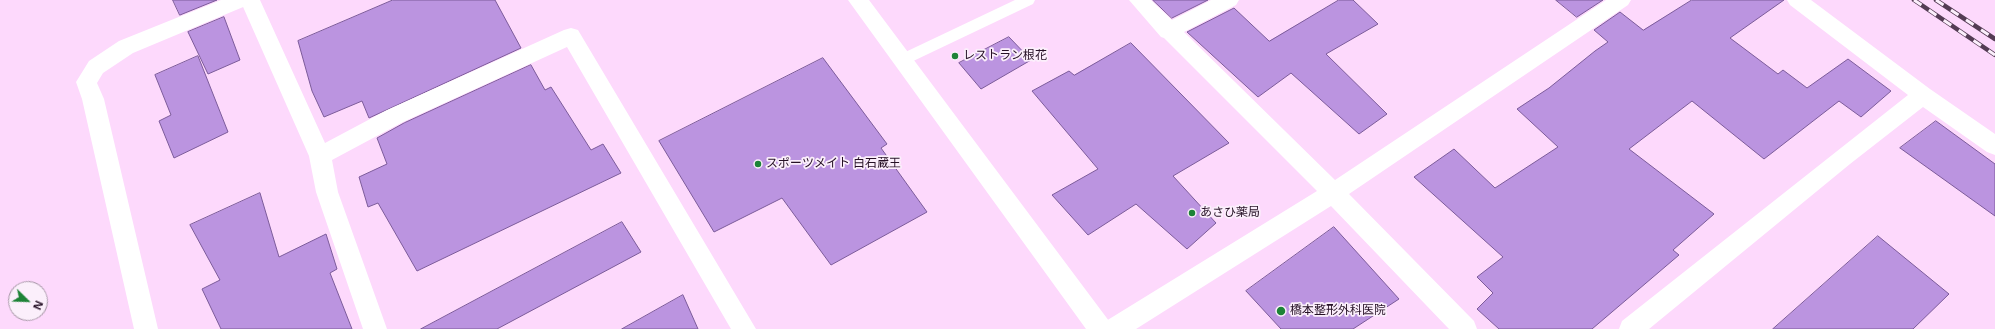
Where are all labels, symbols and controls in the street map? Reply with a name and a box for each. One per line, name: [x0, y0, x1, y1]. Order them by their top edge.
place label: レストラン根花: [963, 49, 1047, 63]
marker: レストラン根花: [950, 51, 960, 61]
place label: スポーツメイト 白石蔵王: [766, 157, 901, 171]
marker: スポーツメイト 白石蔵王: [753, 159, 763, 169]
place label: あさひ薬局: [1200, 206, 1260, 220]
marker: あさひ薬局: [1187, 208, 1197, 218]
north arrow: [8, 281, 48, 321]
text: N: [30, 298, 47, 313]
place label: 橋本整形外科医院: [1290, 304, 1386, 318]
marker: 橋本整形外科医院: [1275, 305, 1287, 317]

